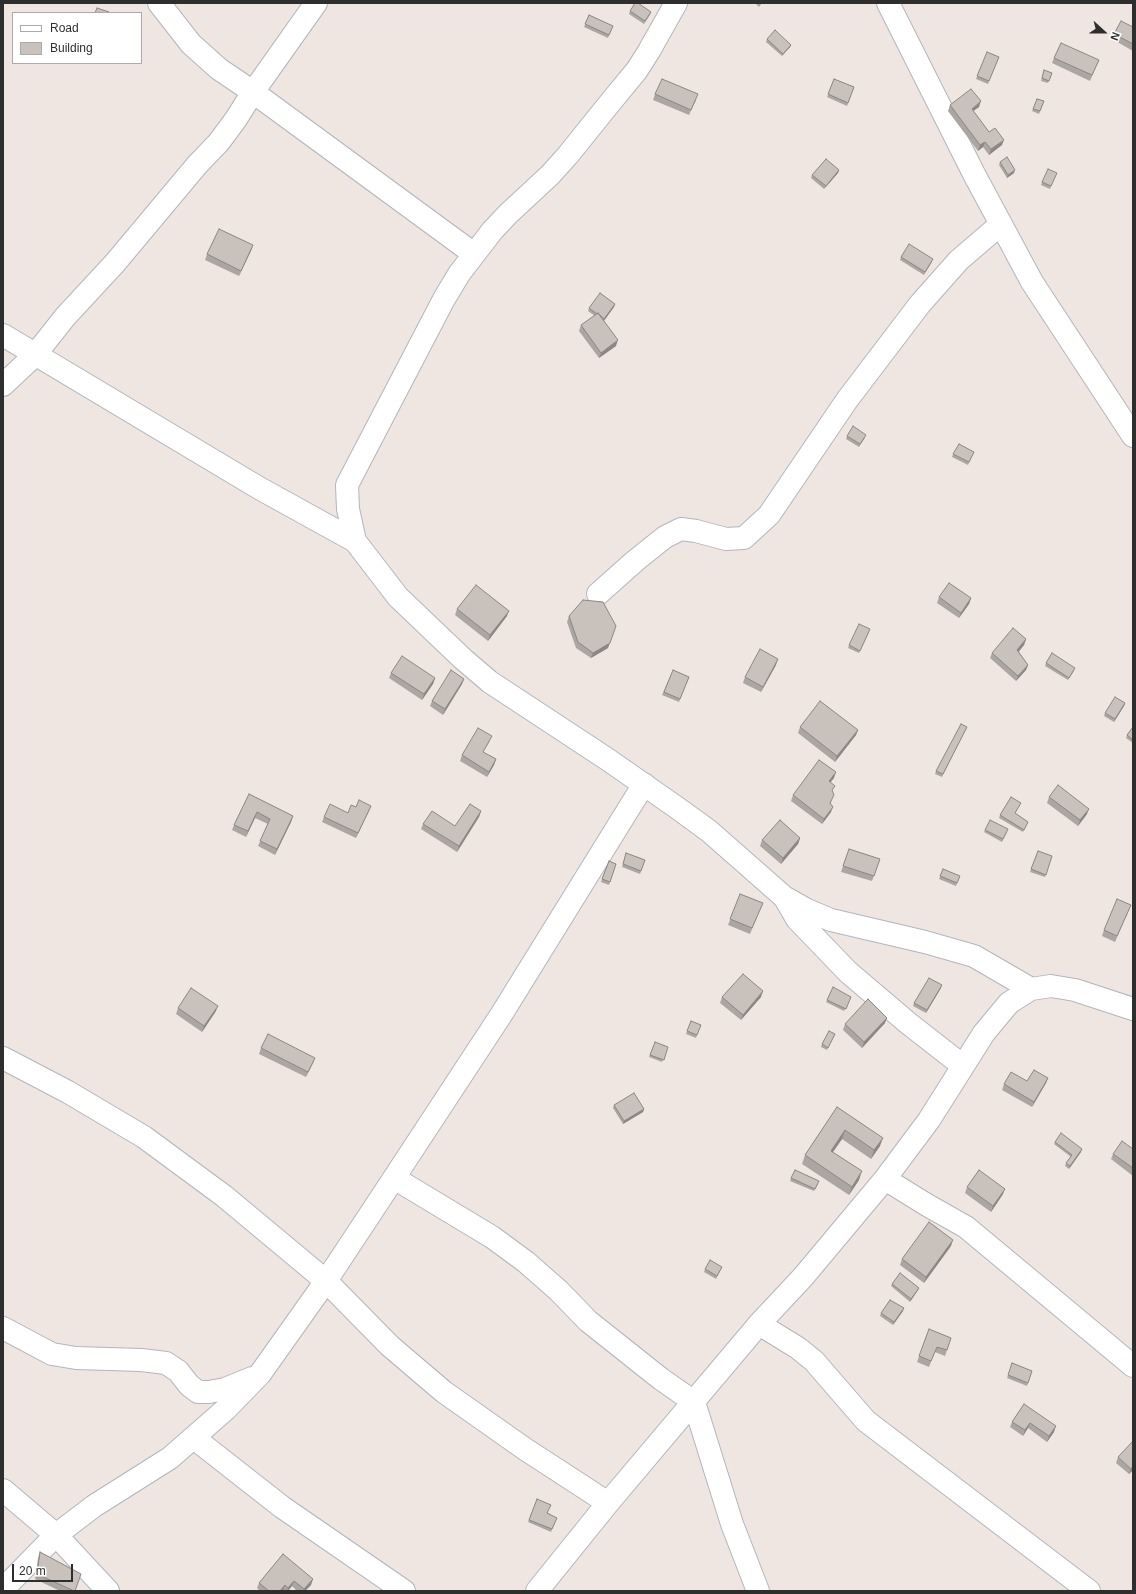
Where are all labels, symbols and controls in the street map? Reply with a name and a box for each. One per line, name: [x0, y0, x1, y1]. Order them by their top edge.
legend: [12, 12, 142, 64]
north arrow: [1084, 12, 1124, 52]
text: Road: [50, 21, 79, 35]
text: N: [1108, 30, 1122, 42]
text: Building: [50, 41, 93, 55]
scale bar: [14, 1556, 75, 1582]
text: 20 m: [19, 1564, 46, 1578]

